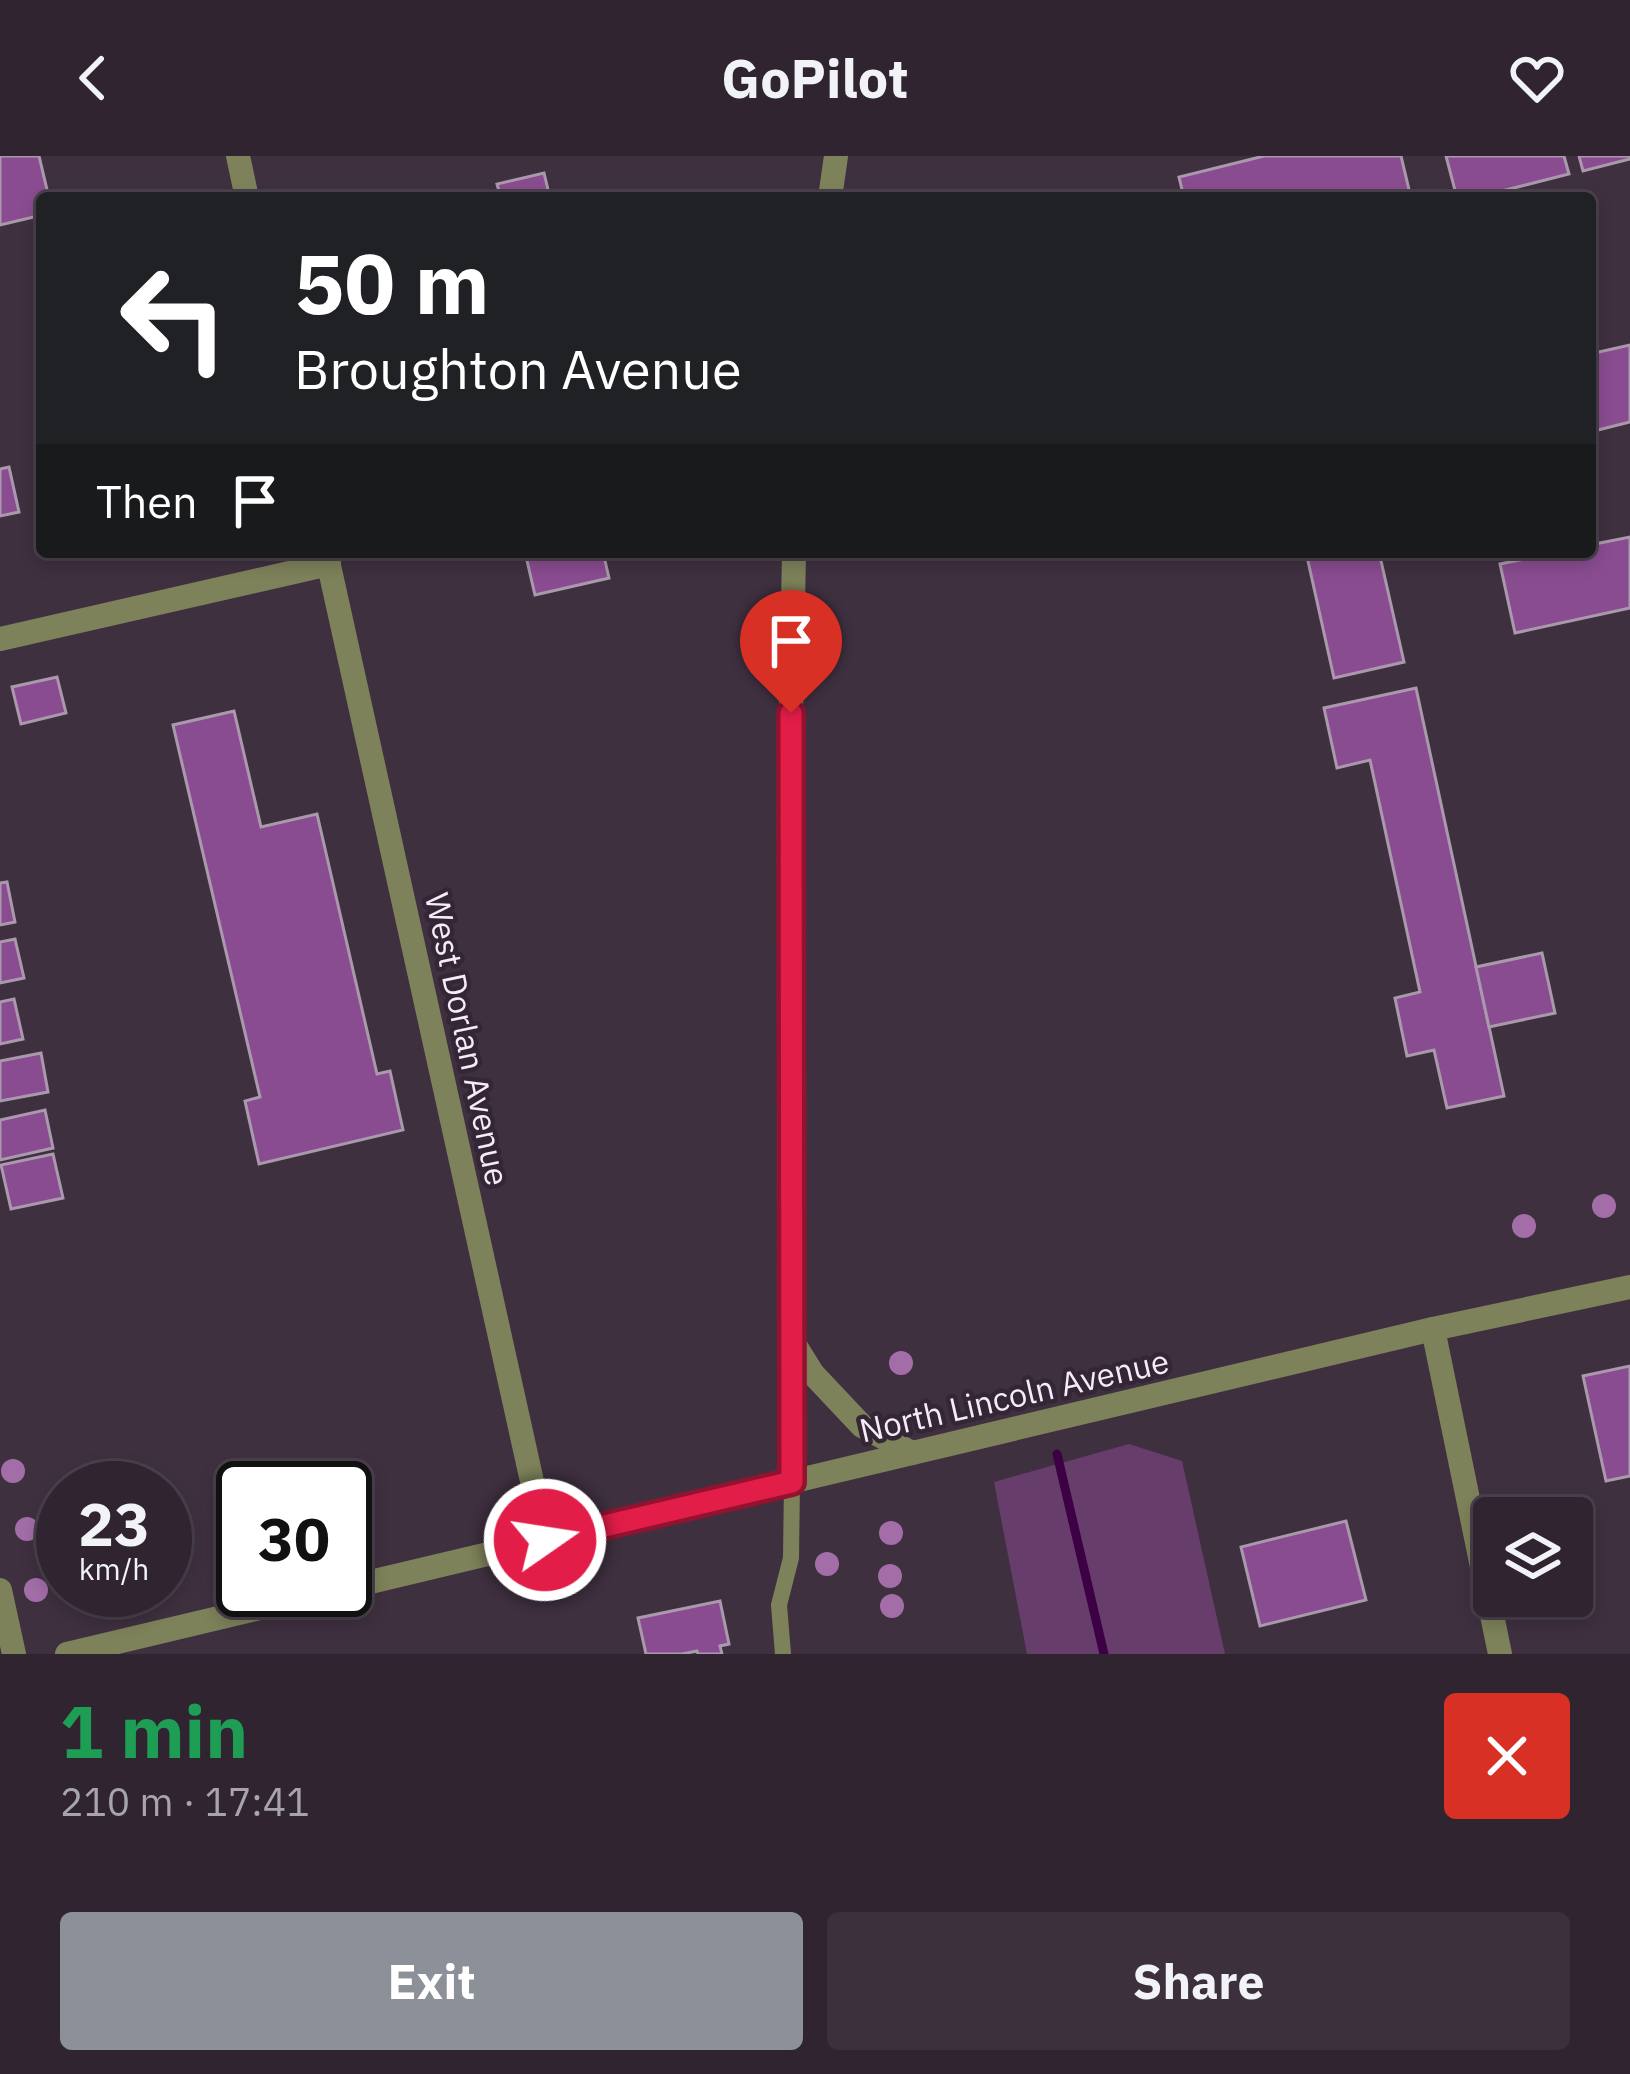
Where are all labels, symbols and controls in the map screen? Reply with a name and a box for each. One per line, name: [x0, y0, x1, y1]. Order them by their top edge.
text: GoPilot: [721, 43, 909, 113]
icon: back: [60, 45, 126, 111]
icon: heart: [1504, 45, 1570, 111]
text: 50 m: [294, 228, 490, 337]
icon: left: [96, 240, 252, 396]
text: Broughton Avenue: [294, 334, 742, 404]
icon: arrive: [222, 468, 288, 534]
text: Then: [96, 472, 198, 530]
pin: [740, 590, 842, 713]
icon: arrive: [758, 608, 824, 674]
street label: West Dorlan Avenue: [416, 889, 520, 1189]
street label: North Lincoln Avenue: [855, 1338, 1173, 1452]
speed limit sign: 30: [216, 1461, 372, 1617]
position arrow: [482, 1477, 608, 1603]
text: 23: [78, 1484, 150, 1563]
map controls: [1473, 1497, 1593, 1617]
button: layers: [1473, 1497, 1593, 1617]
text: km/h: [79, 1549, 149, 1588]
text: 1 min: [60, 1684, 248, 1778]
button: close: [1444, 1693, 1570, 1819]
text: 210 m · 17:41: [60, 1776, 310, 1827]
button: Exit: [60, 1912, 803, 2050]
button: Share: [827, 1912, 1570, 2050]

